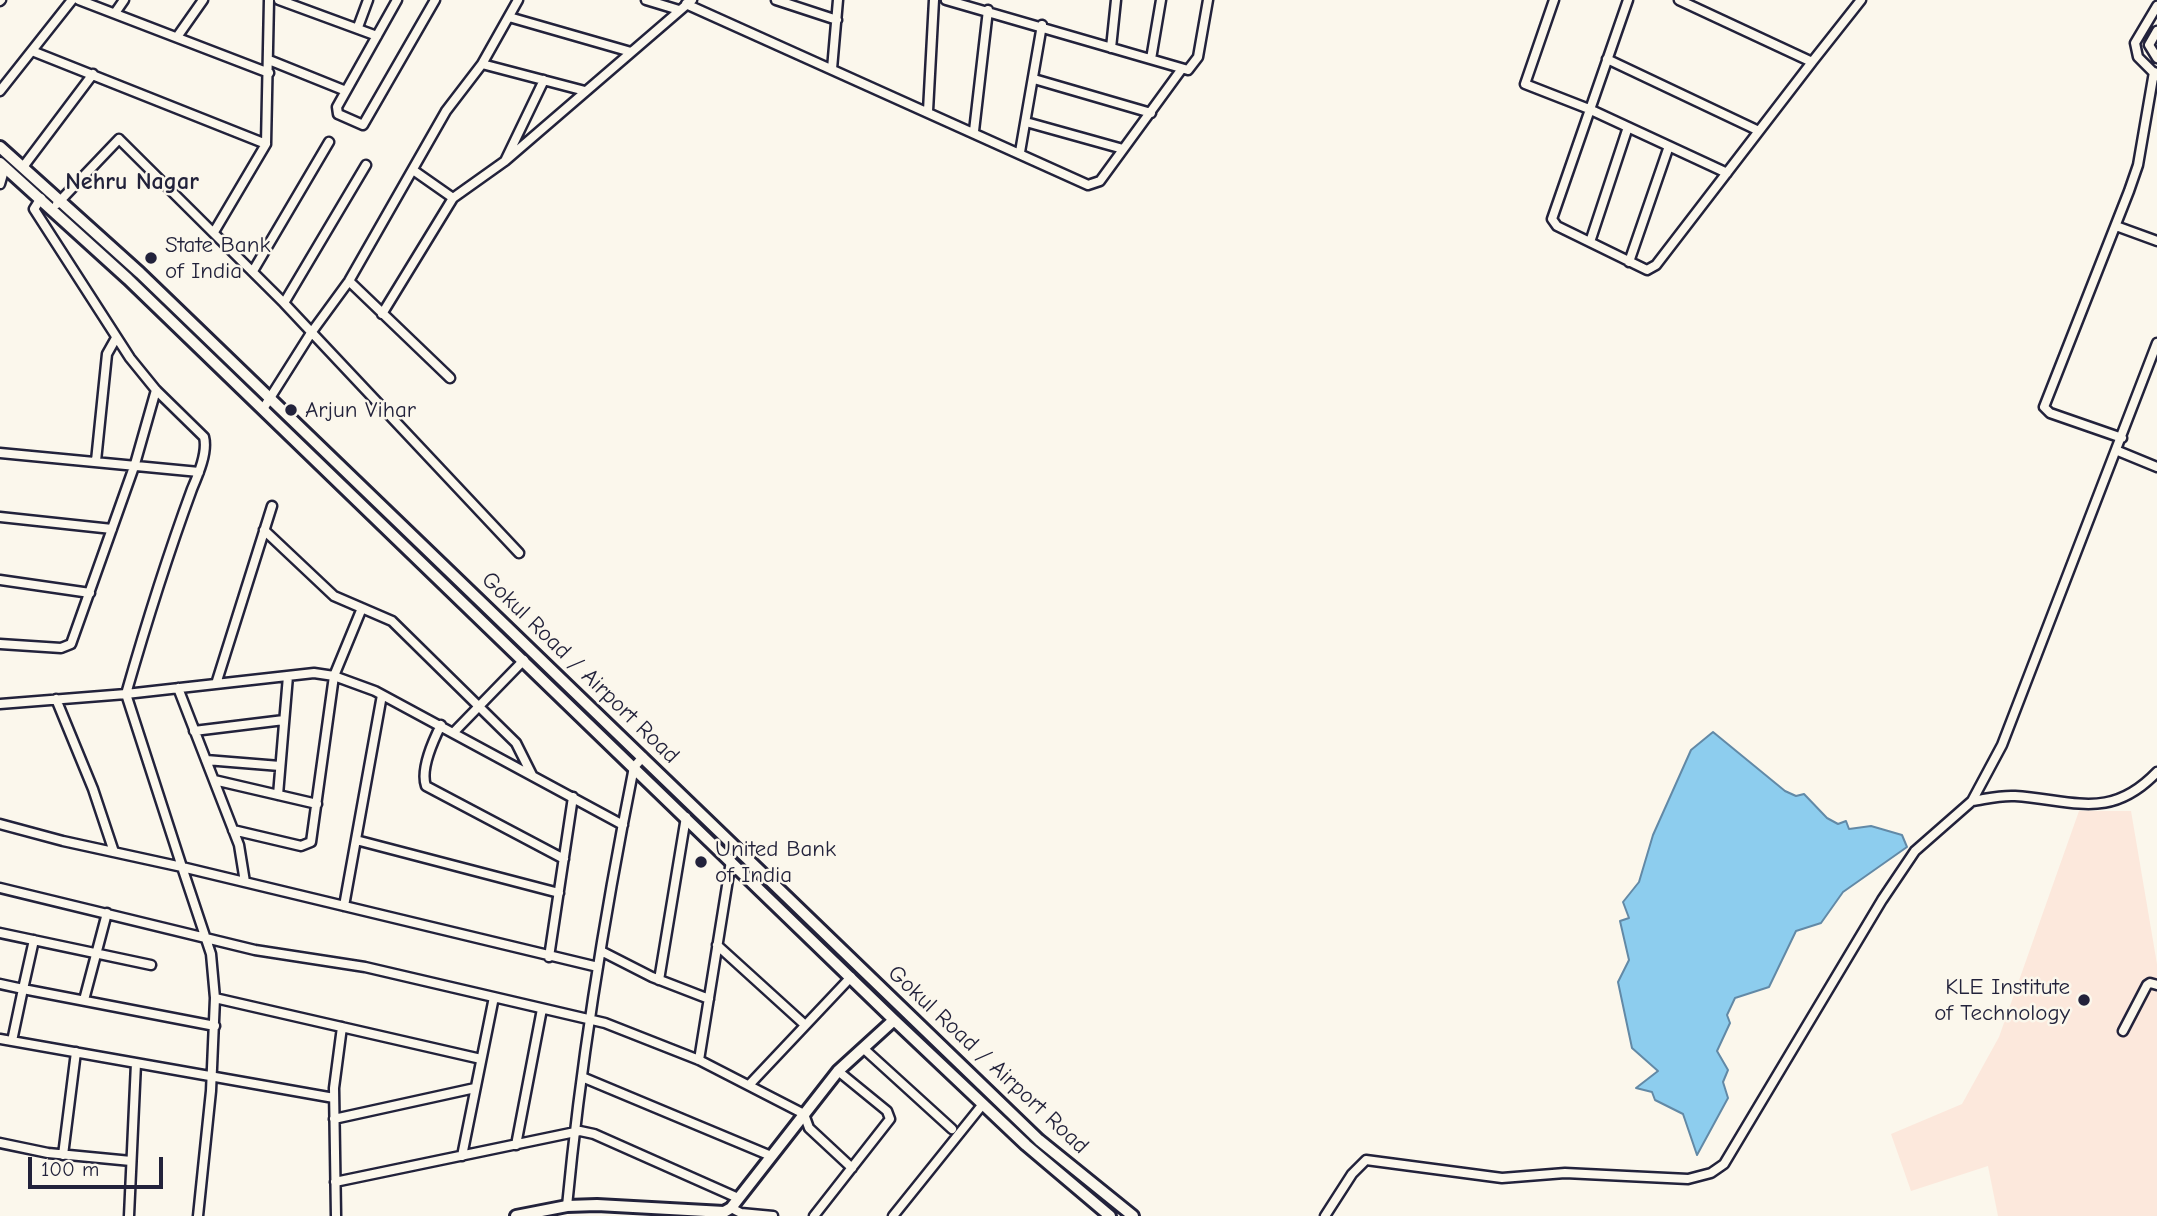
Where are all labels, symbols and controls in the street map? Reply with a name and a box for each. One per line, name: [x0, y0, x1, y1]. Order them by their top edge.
district label: Nehru Nagar: [65, 168, 199, 196]
place label: State Bank of India: [165, 231, 271, 285]
marker: State Bank of India: [143, 250, 159, 266]
place label: Arjun Vihar: [305, 396, 416, 424]
marker: Arjun Vihar: [283, 402, 299, 418]
street label: Gokul Road / Airport Road: [475, 566, 685, 770]
place label: United Bank of India: [715, 835, 836, 889]
marker: United Bank of India: [693, 854, 709, 870]
street label: Gokul Road / Airport Road: [882, 960, 1094, 1160]
place label: KLE Institute of Technology: [1934, 973, 2070, 1027]
marker: KLE Institute of Technology: [2076, 992, 2092, 1008]
scale bar: [32, 1142, 166, 1186]
text: 100 m: [41, 1157, 99, 1181]

